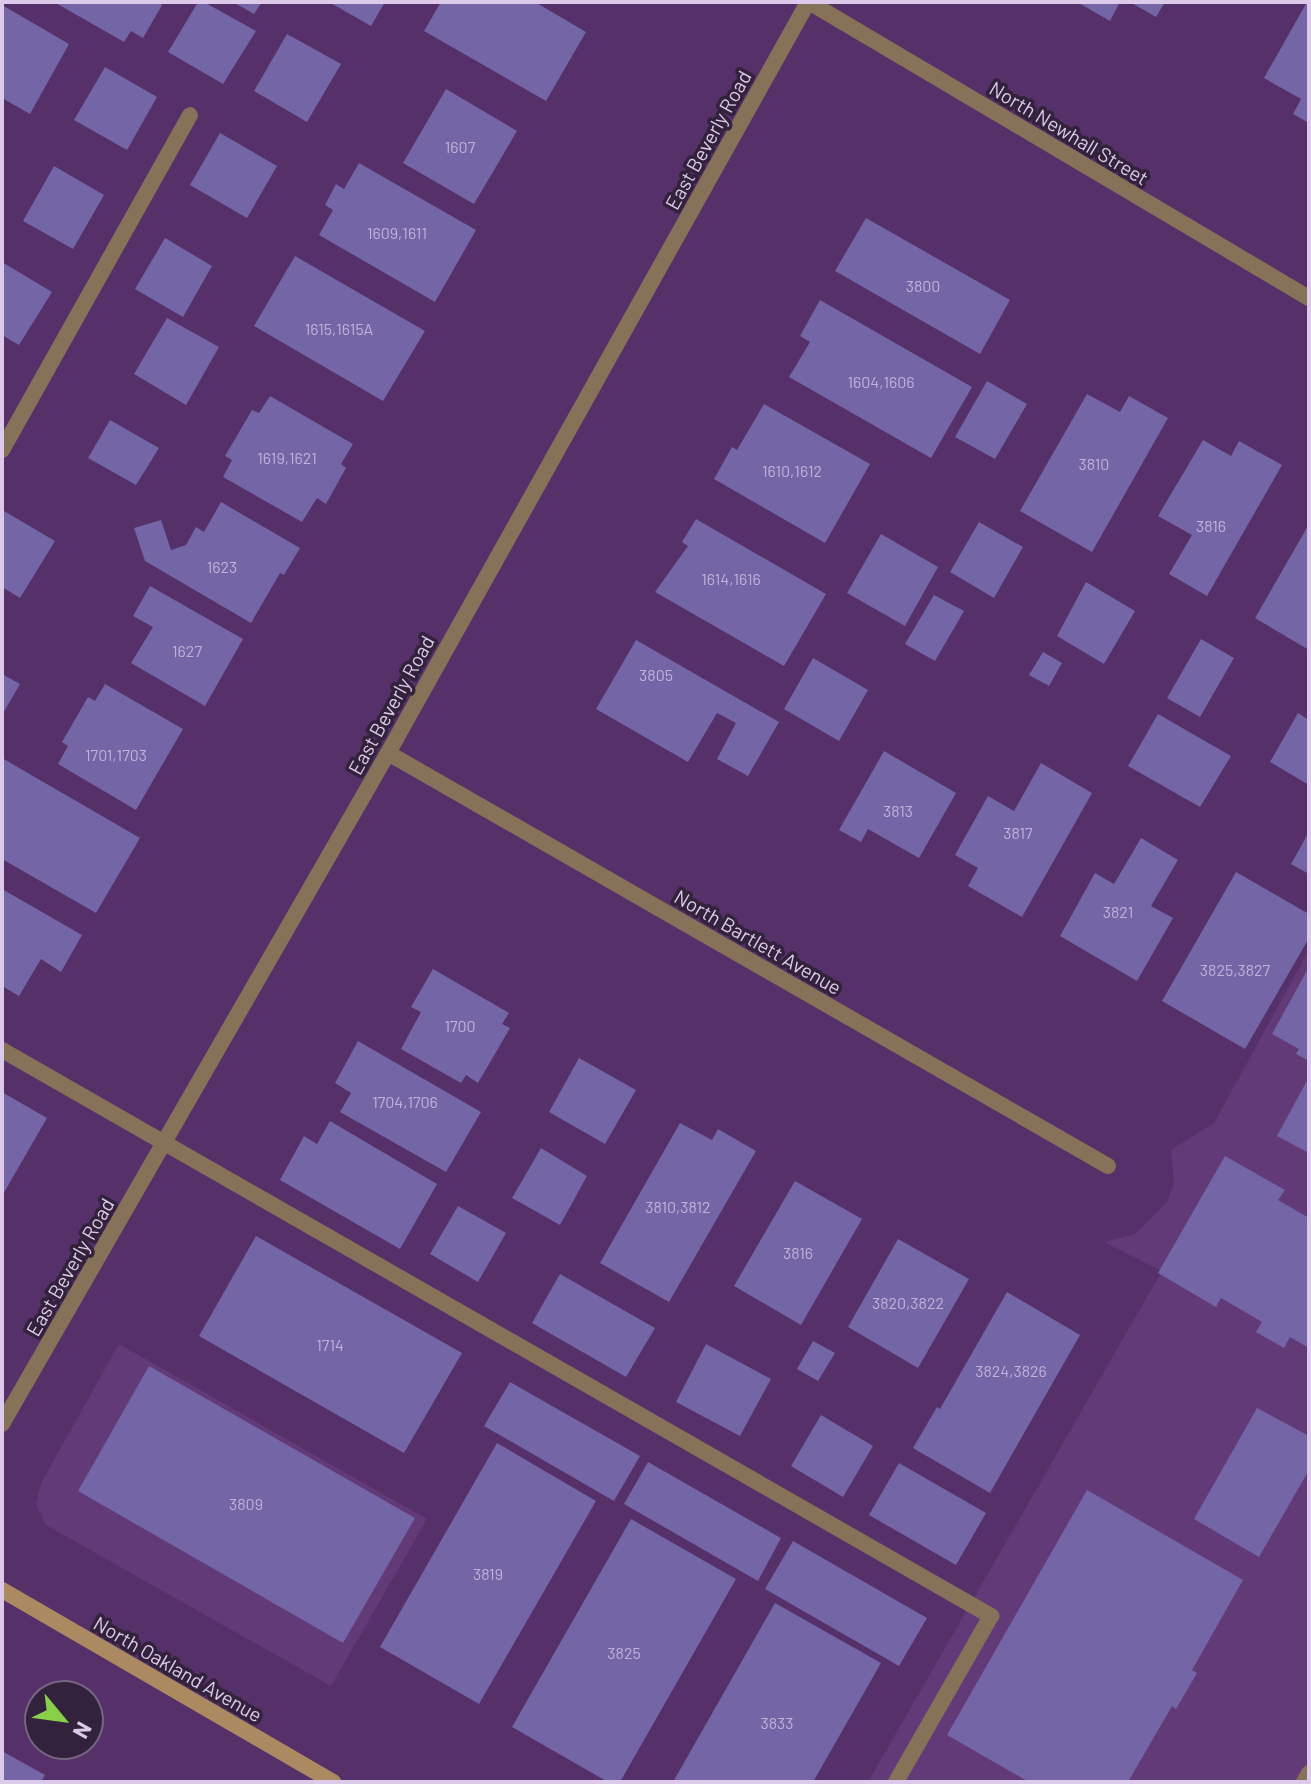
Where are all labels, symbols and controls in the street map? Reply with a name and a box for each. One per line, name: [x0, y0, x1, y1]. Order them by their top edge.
street label: East Beverly Road: [660, 66, 756, 214]
street label: North Newhall Street: [985, 76, 1153, 190]
house number: 1607: [445, 137, 475, 157]
house number: 1609,1611: [367, 223, 427, 243]
house number: 3800: [906, 276, 940, 296]
house number: 1615,1615A: [305, 319, 373, 339]
house number: 1604,1606: [847, 372, 915, 392]
house number: 1619,1621: [257, 448, 317, 468]
house number: 3810: [1079, 454, 1109, 474]
house number: 1610,1612: [762, 461, 822, 481]
house number: 3816: [1196, 516, 1226, 536]
house number: 1623: [207, 557, 237, 577]
house number: 1614,1616: [701, 569, 761, 589]
street label: East Beverly Road: [343, 631, 439, 779]
house number: 1627: [172, 641, 202, 661]
house number: 3805: [639, 665, 673, 685]
house number: 1701,1703: [85, 745, 147, 765]
house number: 3813: [883, 801, 913, 821]
house number: 3817: [1003, 823, 1033, 843]
street label: North Bartlett Avenue: [670, 884, 846, 1000]
house number: 3821: [1103, 902, 1133, 922]
house number: 3825,3827: [1200, 960, 1270, 980]
house number: 1700: [444, 1016, 476, 1036]
house number: 1704,1706: [372, 1092, 438, 1112]
street label: East Beverly Road: [21, 1194, 119, 1340]
house number: 3810,3812: [645, 1197, 711, 1217]
house number: 3816: [783, 1243, 813, 1263]
house number: 3820,3822: [872, 1293, 944, 1313]
house number: 1714: [316, 1335, 344, 1355]
house number: 3824,3826: [975, 1361, 1047, 1381]
house number: 3809: [229, 1494, 263, 1514]
house number: 3819: [473, 1564, 503, 1584]
street label: North Oakland Avenue: [90, 1611, 266, 1727]
house number: 3825: [607, 1643, 641, 1663]
north arrow: [24, 1680, 104, 1760]
house number: 3833: [760, 1713, 794, 1733]
text: N: [68, 1718, 98, 1743]

